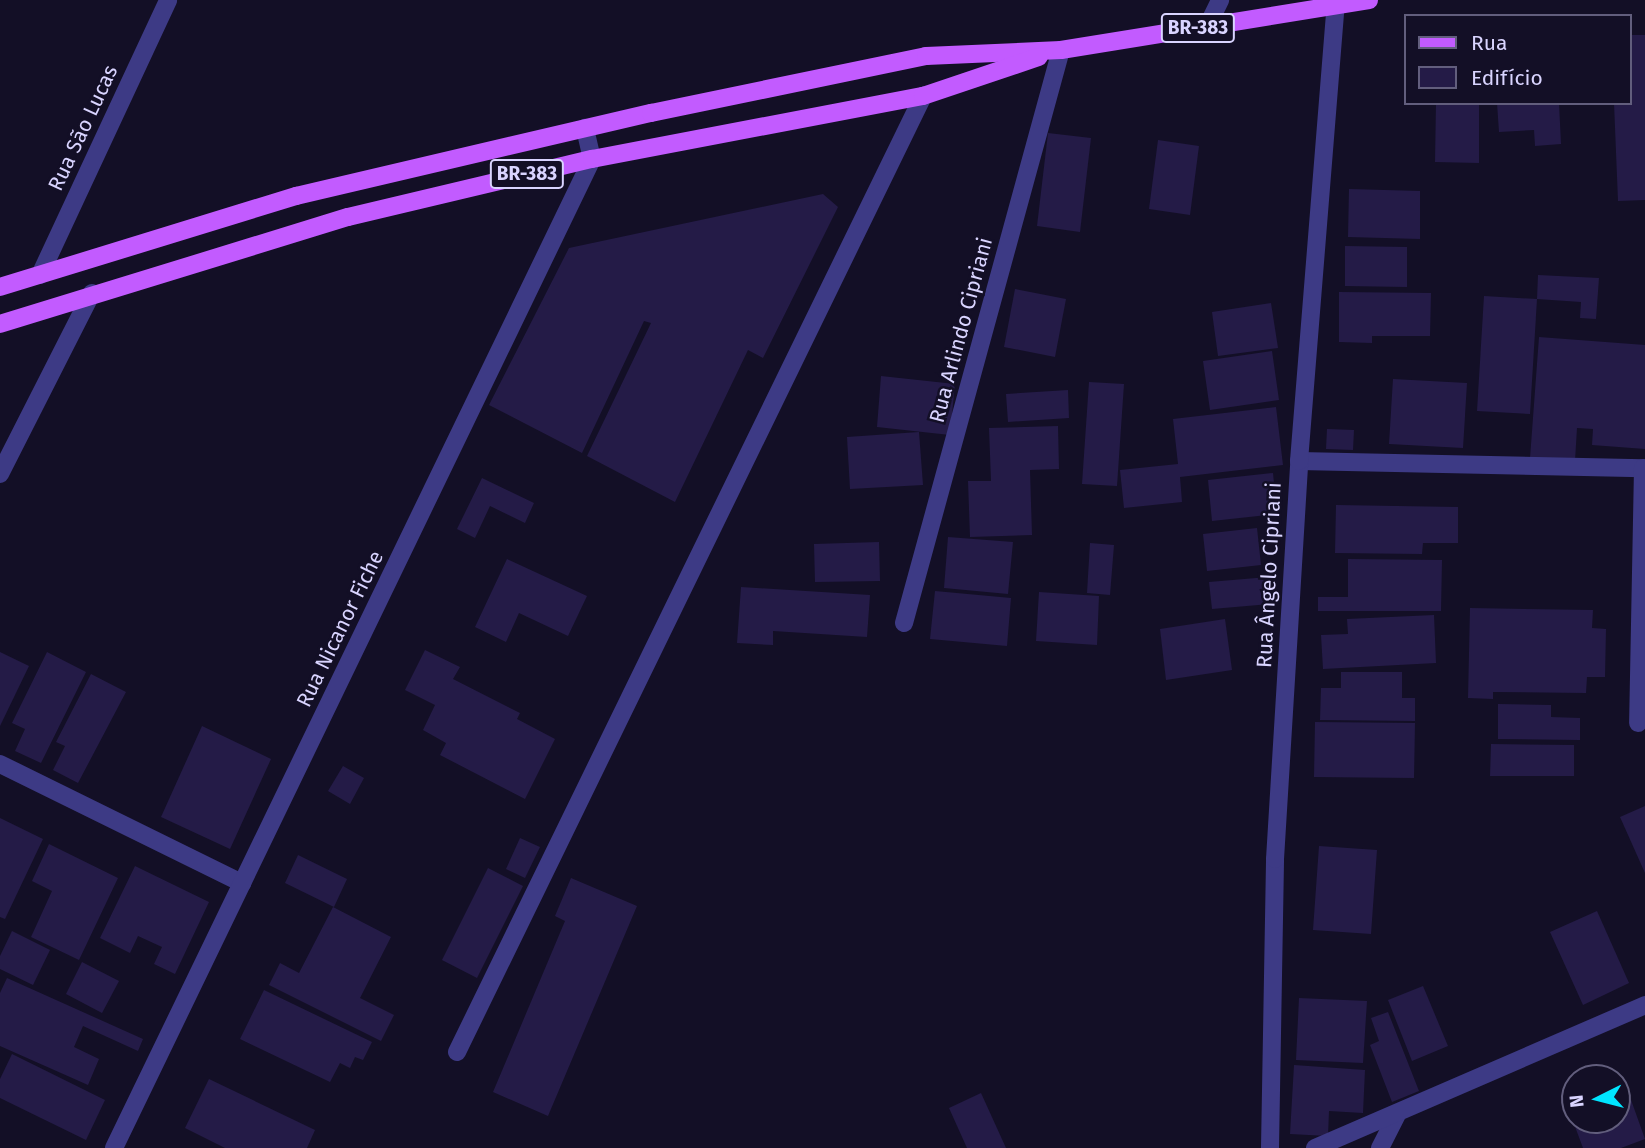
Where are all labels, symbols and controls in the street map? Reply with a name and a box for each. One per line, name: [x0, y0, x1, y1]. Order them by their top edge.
road number: BR-383: [1160, 12, 1236, 44]
legend: [1404, 14, 1631, 105]
text: Rua: [1471, 30, 1507, 56]
street label: Rua São Lucas: [43, 61, 123, 195]
text: Edifício: [1471, 65, 1543, 91]
road number: BR-383: [489, 158, 566, 190]
street label: Rua Arlindo Cipriani: [924, 235, 998, 425]
street label: Rua Ângelo Cipriani: [1252, 481, 1286, 669]
street label: Rua Nicanor Fiche: [291, 547, 389, 711]
north arrow: [1561, 1064, 1631, 1134]
text: N: [1565, 1094, 1589, 1109]

